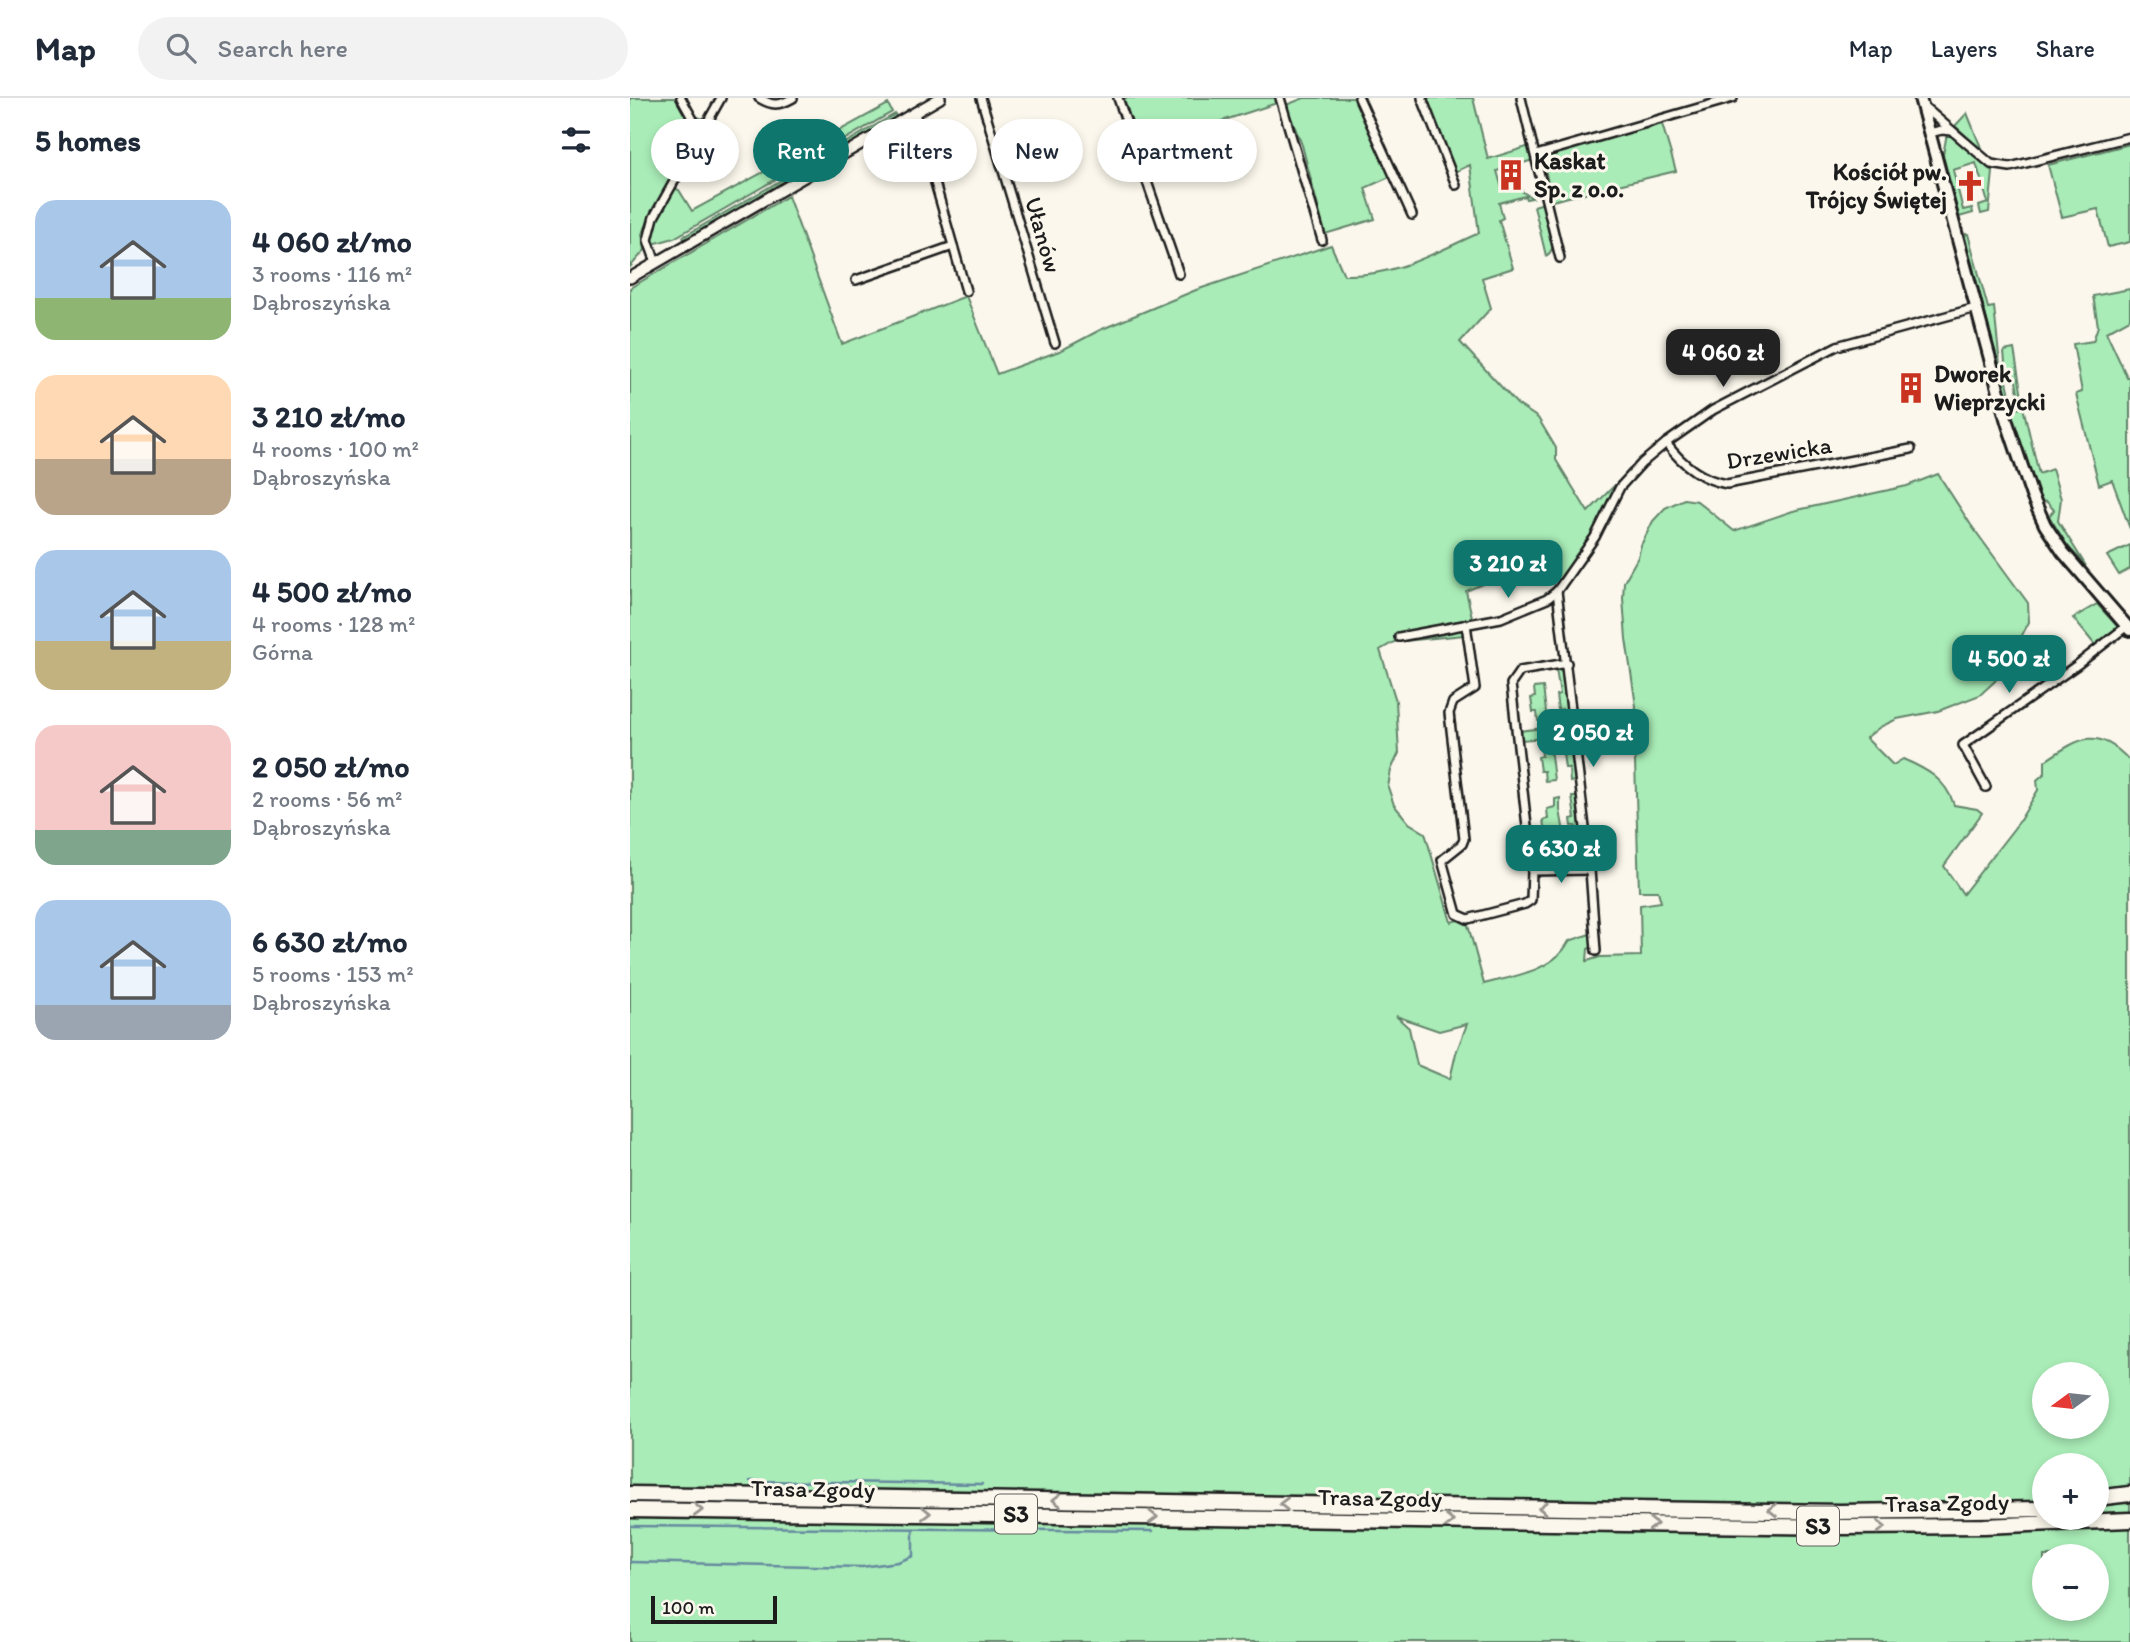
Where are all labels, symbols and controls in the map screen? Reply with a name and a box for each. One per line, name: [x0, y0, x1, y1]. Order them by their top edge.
search box: [138, 17, 628, 80]
text: Map: [35, 29, 96, 68]
icon: search: [162, 29, 200, 67]
text: Search here: [218, 32, 348, 64]
text: Map: [1849, 34, 1893, 63]
text: Layers: [1931, 34, 1998, 63]
text: Share: [2036, 34, 2095, 63]
chip: Buy: [651, 119, 739, 182]
chip: Rent: [753, 119, 849, 182]
chip: Filters: [863, 119, 977, 182]
chip: New: [991, 119, 1083, 182]
chip: Apartment: [1097, 119, 1257, 182]
icon: filters: [557, 121, 595, 159]
text: 5 homes: [35, 122, 141, 159]
place label: Kaskat Sp. z o.o.: [1534, 146, 1624, 204]
place label: Kościół pw. Trójcy Świętej: [1805, 157, 1947, 215]
building icon: Kaskat Sp. z o.o.: [1494, 158, 1528, 192]
church icon: Kościół pw. Trójcy Świętej: [1953, 169, 1987, 203]
street label: Ułanów: [1019, 194, 1068, 276]
text: 4 060 zł/mo: [252, 223, 412, 260]
icon: home: [91, 228, 175, 312]
text: 3 rooms · 116 m²: [252, 260, 412, 288]
text: Dąbroszyńska: [252, 288, 391, 316]
pin: 4 060 zł: [1651, 330, 1795, 389]
text: 4 060 zł: [1682, 338, 1764, 366]
place label: Dworek Wieprzycki: [1934, 359, 2046, 417]
building icon: Dworek Wieprzycki: [1894, 371, 1928, 405]
text: 3 210 zł/mo: [252, 398, 406, 435]
icon: home: [91, 403, 175, 487]
street label: Drzewicka: [1724, 430, 1834, 475]
text: 4 rooms · 100 m²: [252, 435, 419, 463]
text: Dąbroszyńska: [252, 463, 391, 491]
pin: 3 210 zł: [1436, 540, 1580, 600]
text: 3 210 zł: [1469, 549, 1547, 577]
text: 4 500 zł/mo: [252, 573, 412, 610]
icon: home: [91, 578, 175, 662]
text: 4 rooms · 128 m²: [252, 610, 415, 638]
pin: 4 500 zł: [1937, 636, 2081, 695]
text: Górna: [252, 638, 313, 666]
text: 4 500 zł: [1968, 644, 2050, 672]
pin: 2 050 zł: [1521, 710, 1665, 769]
text: 2 050 zł: [1553, 718, 1633, 746]
text: 2 050 zł/mo: [252, 748, 410, 785]
icon: home: [91, 753, 175, 837]
text: 2 rooms · 56 m²: [252, 785, 403, 813]
text: Dąbroszyńska: [252, 813, 391, 841]
pin: 6 630 zł: [1489, 826, 1633, 885]
text: 6 630 zł: [1522, 834, 1600, 862]
text: 6 630 zł/mo: [252, 923, 408, 960]
icon: home: [91, 928, 175, 1012]
text: 5 rooms · 153 m²: [252, 960, 414, 988]
text: Dąbroszyńska: [252, 988, 391, 1016]
north arrow: [2032, 1362, 2109, 1438]
map controls: [2032, 1362, 2109, 1621]
button: +: [2032, 1453, 2109, 1530]
street label: Trasa Zgody: [751, 1473, 875, 1504]
street label: Trasa Zgody: [1318, 1482, 1442, 1513]
street label: Trasa Zgody: [1885, 1487, 2009, 1518]
one-way arrow: [1051, 1492, 1062, 1508]
road number: S3: [995, 1494, 1037, 1534]
one-way arrow: [1279, 1496, 1290, 1511]
one-way arrow: [1537, 1500, 1548, 1516]
one-way arrow: [693, 1502, 704, 1518]
one-way arrow: [1767, 1503, 1778, 1518]
one-way arrow: [921, 1505, 931, 1521]
road number: S3: [1797, 1506, 1839, 1546]
one-way arrow: [1148, 1509, 1159, 1524]
one-way arrow: [1444, 1514, 1455, 1529]
one-way arrow: [1648, 1517, 1659, 1532]
one-way arrow: [1875, 1519, 1886, 1534]
button: −: [2032, 1544, 2109, 1621]
scale bar: [651, 1593, 777, 1625]
text: 100 m: [662, 1596, 714, 1619]

